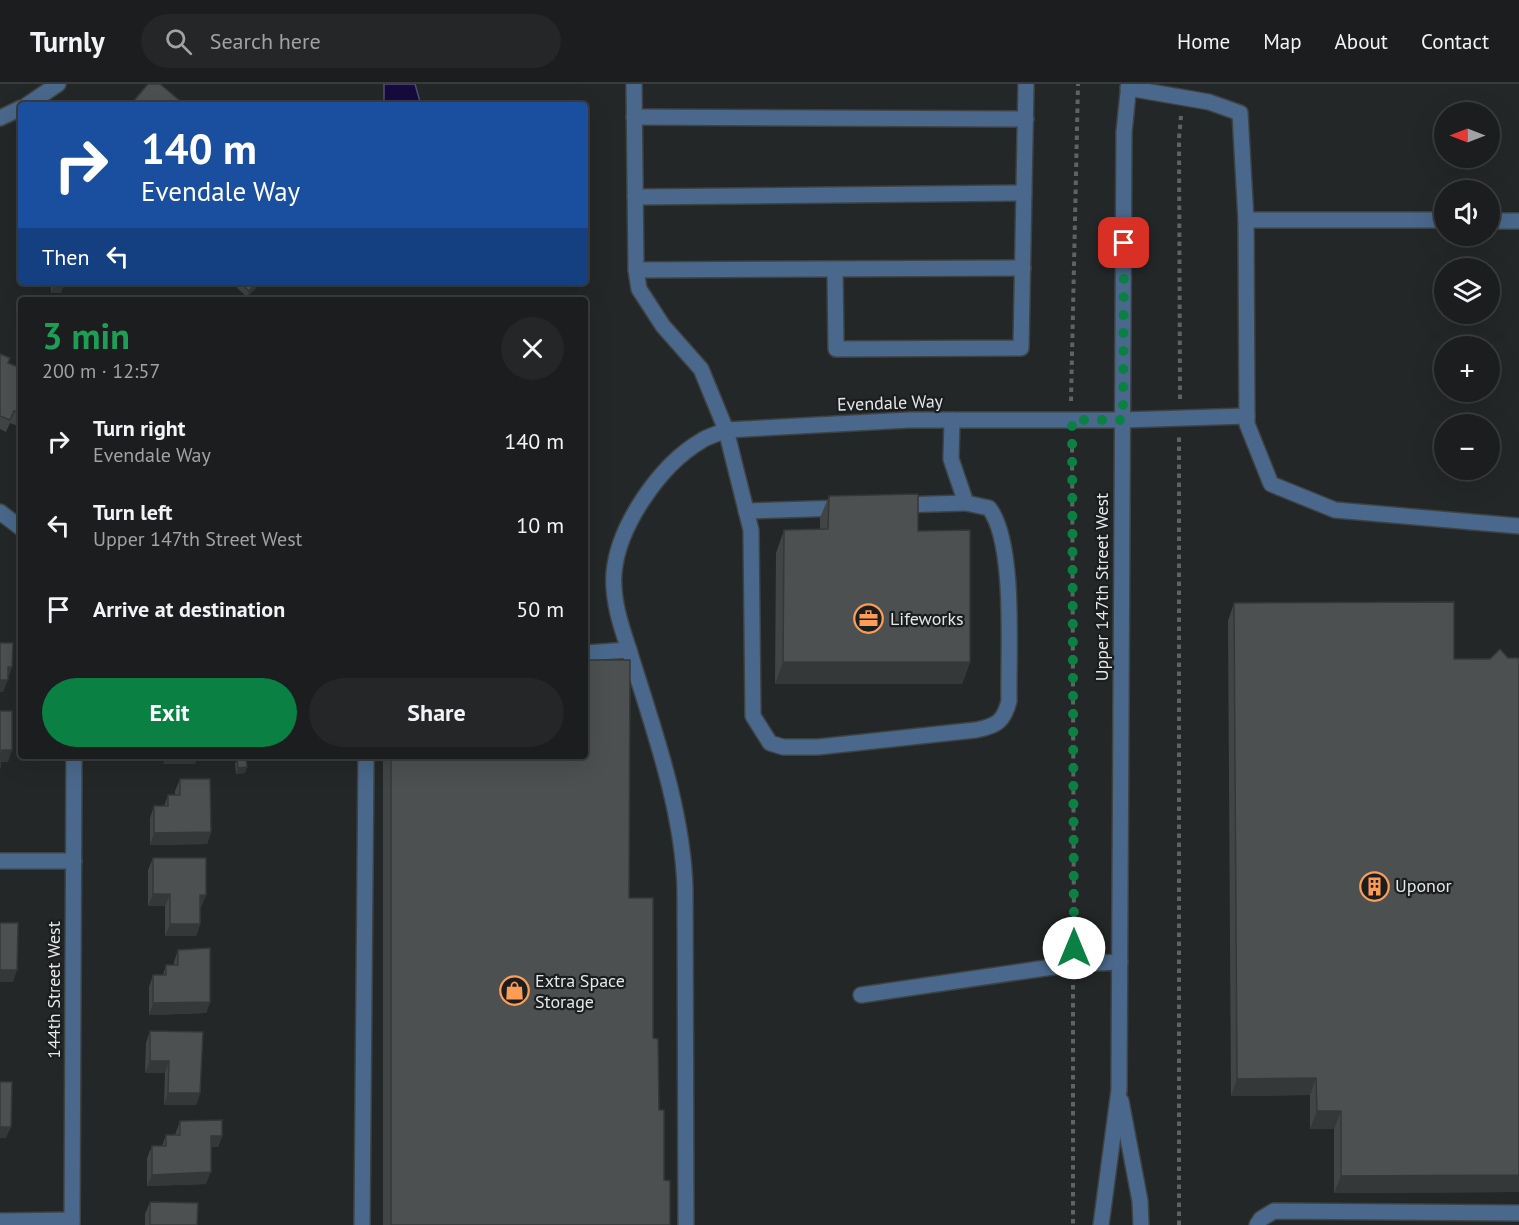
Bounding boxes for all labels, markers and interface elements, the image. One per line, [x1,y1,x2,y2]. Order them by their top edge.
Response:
search box [141,14,561,68]
text: Turnly [30,23,105,60]
icon: search [162,25,195,58]
text: Search here [210,27,321,55]
text: Home [1177,28,1230,55]
text: Map [1263,28,1302,55]
text: About [1335,28,1388,55]
text: Contact [1421,28,1489,55]
north arrow [1434,102,1500,168]
map controls [1434,102,1500,480]
text: 140 m [141,121,257,176]
icon: right [42,126,120,204]
text: Evendale Way [141,174,300,208]
button: sound [1434,180,1500,246]
pin [1098,217,1149,268]
icon: arrive [1107,226,1140,259]
icon: left [101,240,134,273]
text: Then [42,243,89,271]
button: layers [1434,258,1500,324]
text: 3 min [42,312,130,359]
button: close [501,317,564,380]
button: + [1434,336,1500,402]
text: 200 m · 12:57 [42,358,160,384]
street label: Evendale Way [837,389,944,416]
text: Turn right [93,414,185,442]
button: − [1434,414,1500,480]
icon: right [42,425,75,458]
text: 140 m [504,427,564,455]
text: Evendale Way [93,442,211,468]
street label: Upper 147th Street West [1090,493,1113,681]
text: Turn left [93,498,173,526]
icon: left [42,509,75,542]
text: 10 m [516,511,564,539]
text: Upper 147th Street West [93,526,302,552]
icon: arrive [42,593,75,626]
text: Arrive at destination [93,595,285,623]
text: 50 m [516,595,564,623]
office icon: Lifeworks [853,603,885,635]
place label: Lifeworks [890,607,964,630]
button: Exit [42,678,297,747]
button: Share [309,678,564,747]
building icon: Uponor [1358,870,1390,902]
place label: Uponor [1395,874,1452,897]
position arrow [1042,916,1106,980]
street label: 144th Street West [42,921,65,1059]
place label: Extra Space Storage [535,969,625,1013]
shop icon: Extra Space Storage [498,975,530,1007]

